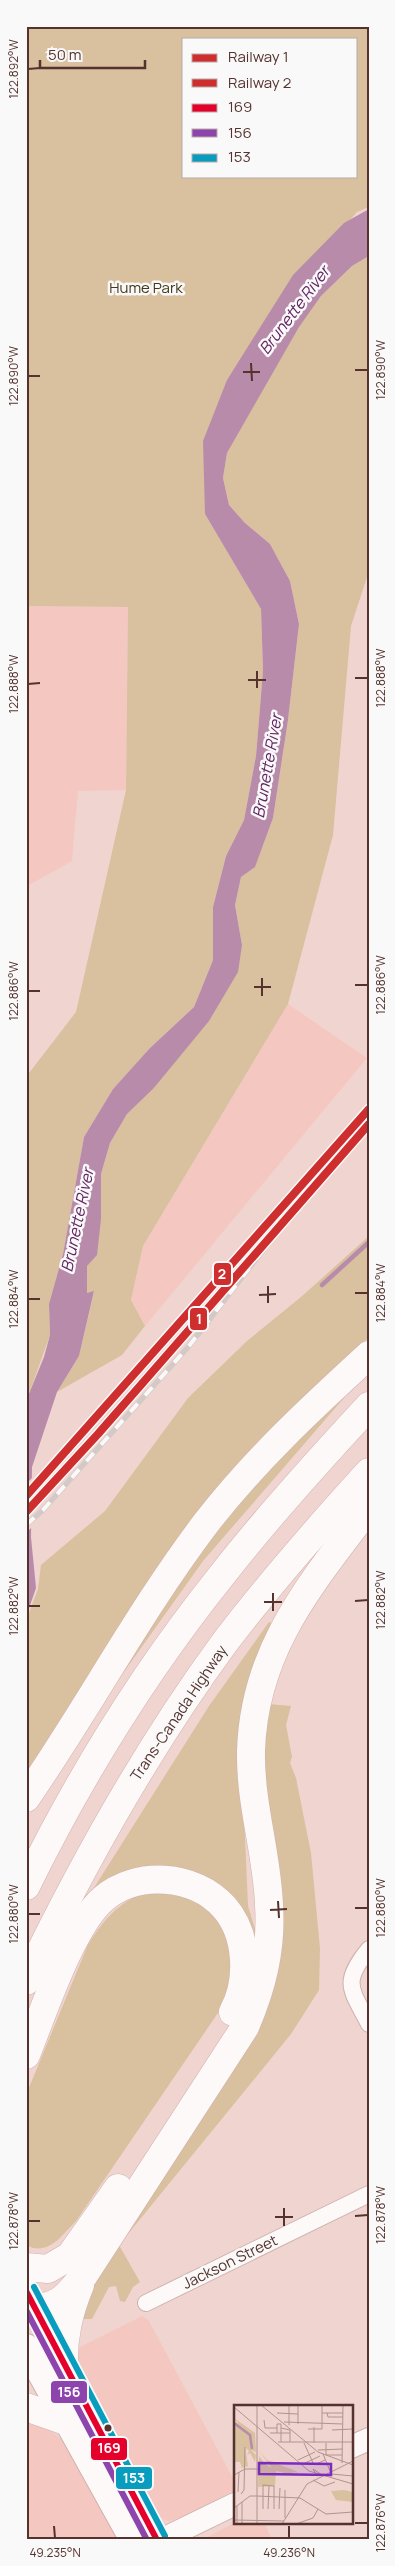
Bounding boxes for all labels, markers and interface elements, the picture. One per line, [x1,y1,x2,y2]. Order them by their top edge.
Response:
scale bar [40,38,145,70]
legend [182,38,358,178]
text: 122.892°W [5,39,22,99]
text: 50 m [48,44,82,65]
text: Railway 1 [228,46,289,67]
text: Railway 2 [228,72,291,93]
text: 169 [228,96,252,117]
text: 156 [228,122,252,143]
text: 153 [228,146,251,167]
water label: Brunette River [254,260,336,359]
park label: Hume Park [109,277,183,298]
text: 122.890°W [372,339,389,400]
text: 122.890°W [5,345,22,406]
text: 122.888°W [372,648,389,707]
text: 122.888°W [5,654,22,713]
water label: Brunette River [247,710,287,820]
text: 122.886°W [372,955,389,1015]
text: 122.886°W [5,961,22,1021]
water label: Brunette River [55,1164,99,1274]
line badge: 2 [213,1262,232,1286]
text: 122.884°W [372,1263,389,1323]
text: 2 [218,1264,226,1283]
text: 122.884°W [5,1269,22,1329]
line badge: 1 [189,1307,208,1331]
text: 1 [196,1309,202,1328]
text: 122.882°W [372,1570,389,1629]
text: 122.882°W [5,1576,22,1635]
street label: Trans-Canada Highway [125,1641,232,1785]
text: 122.880°W [372,1878,389,1938]
text: 122.880°W [5,1884,22,1944]
text: 122.878°W [372,2185,389,2244]
text: 122.878°W [5,2191,22,2250]
street label: Jackson Street [179,2229,281,2294]
line badge: 156 [50,2380,88,2404]
text: 156 [57,2382,81,2401]
inset map [234,2405,352,2524]
unlabelled marker [103,2423,113,2433]
line badge: 169 [90,2437,128,2461]
text: 169 [97,2438,121,2457]
line badge: 153 [115,2466,153,2490]
text: 153 [123,2468,145,2487]
text: 122.876°W [372,2493,389,2552]
text: 49.235°N [29,2544,81,2561]
text: 49.236°N [263,2544,315,2561]

